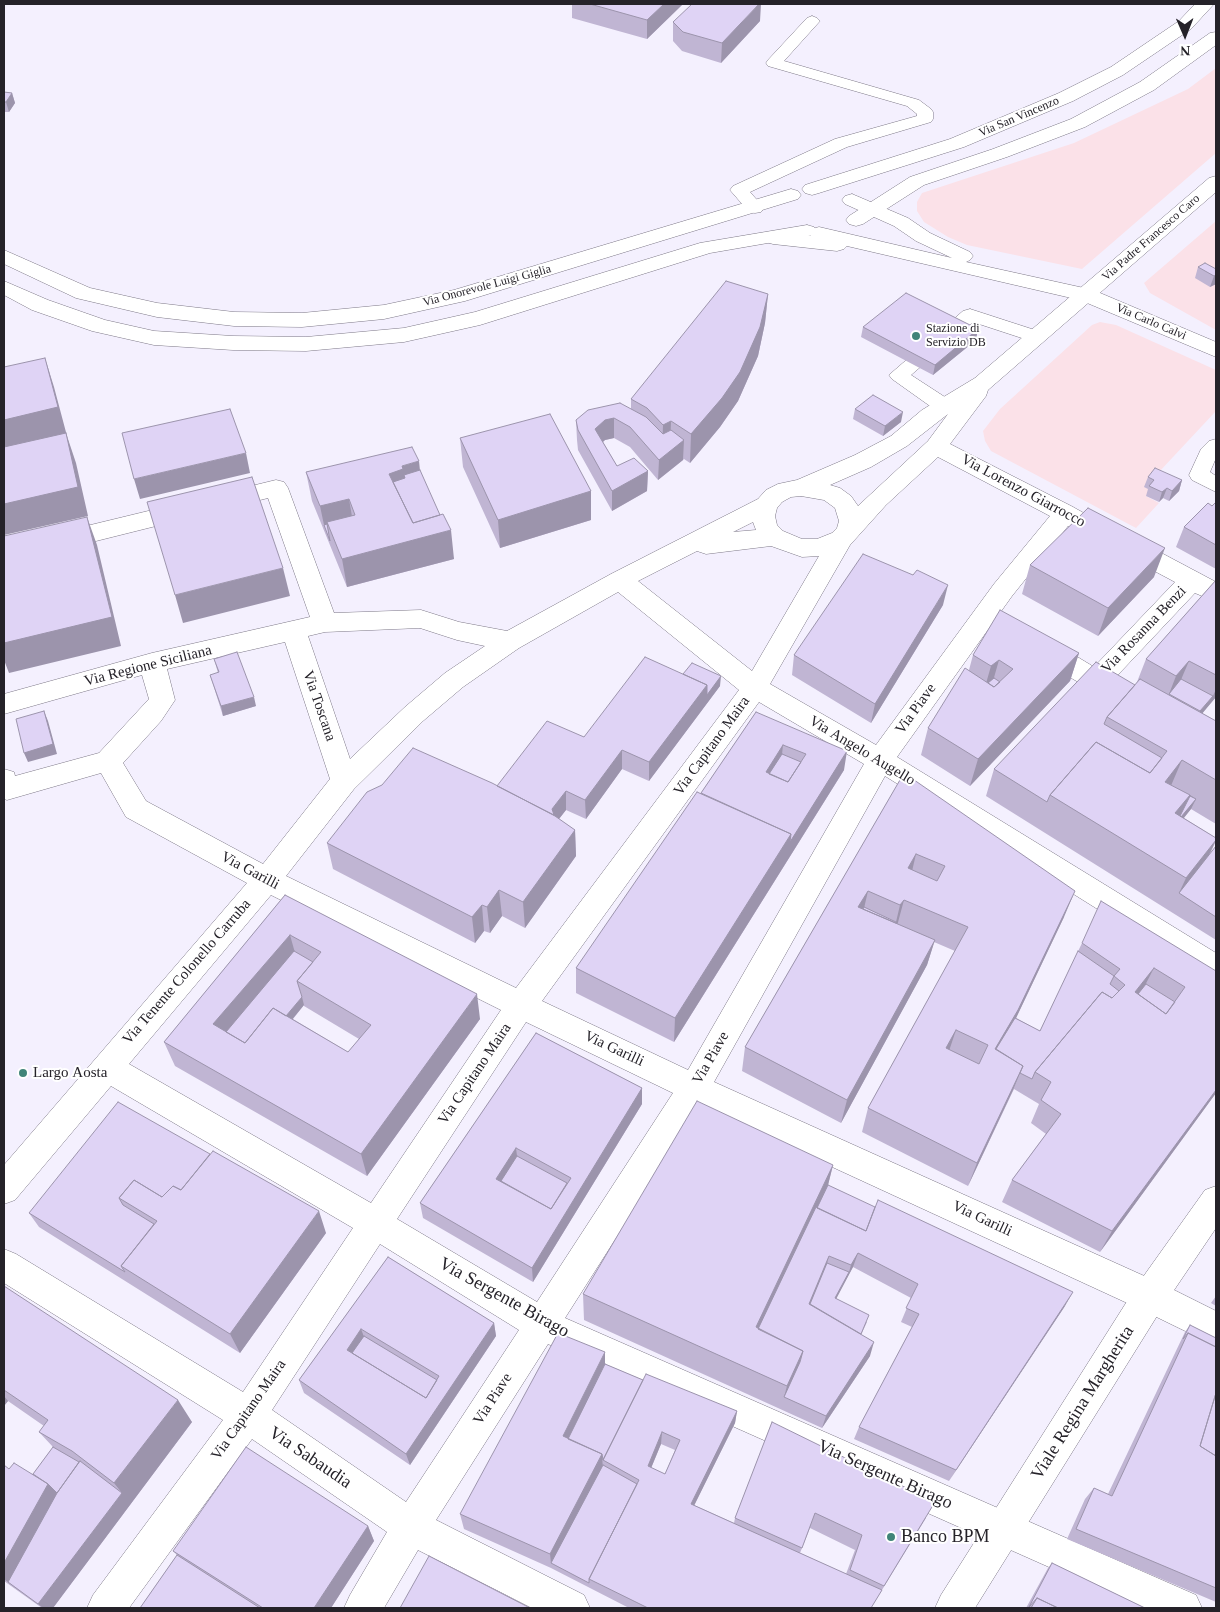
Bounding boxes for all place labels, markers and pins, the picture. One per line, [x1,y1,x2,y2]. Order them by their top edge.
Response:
place label: Stazione di Servizio DB [926,322,986,350]
marker: Stazione di Servizio DB [910,330,922,342]
place label: Largo Aosta [33,1064,107,1082]
marker: Largo Aosta [17,1067,29,1079]
place label: Banco BPM [901,1526,990,1548]
marker: Banco BPM [885,1531,897,1543]

